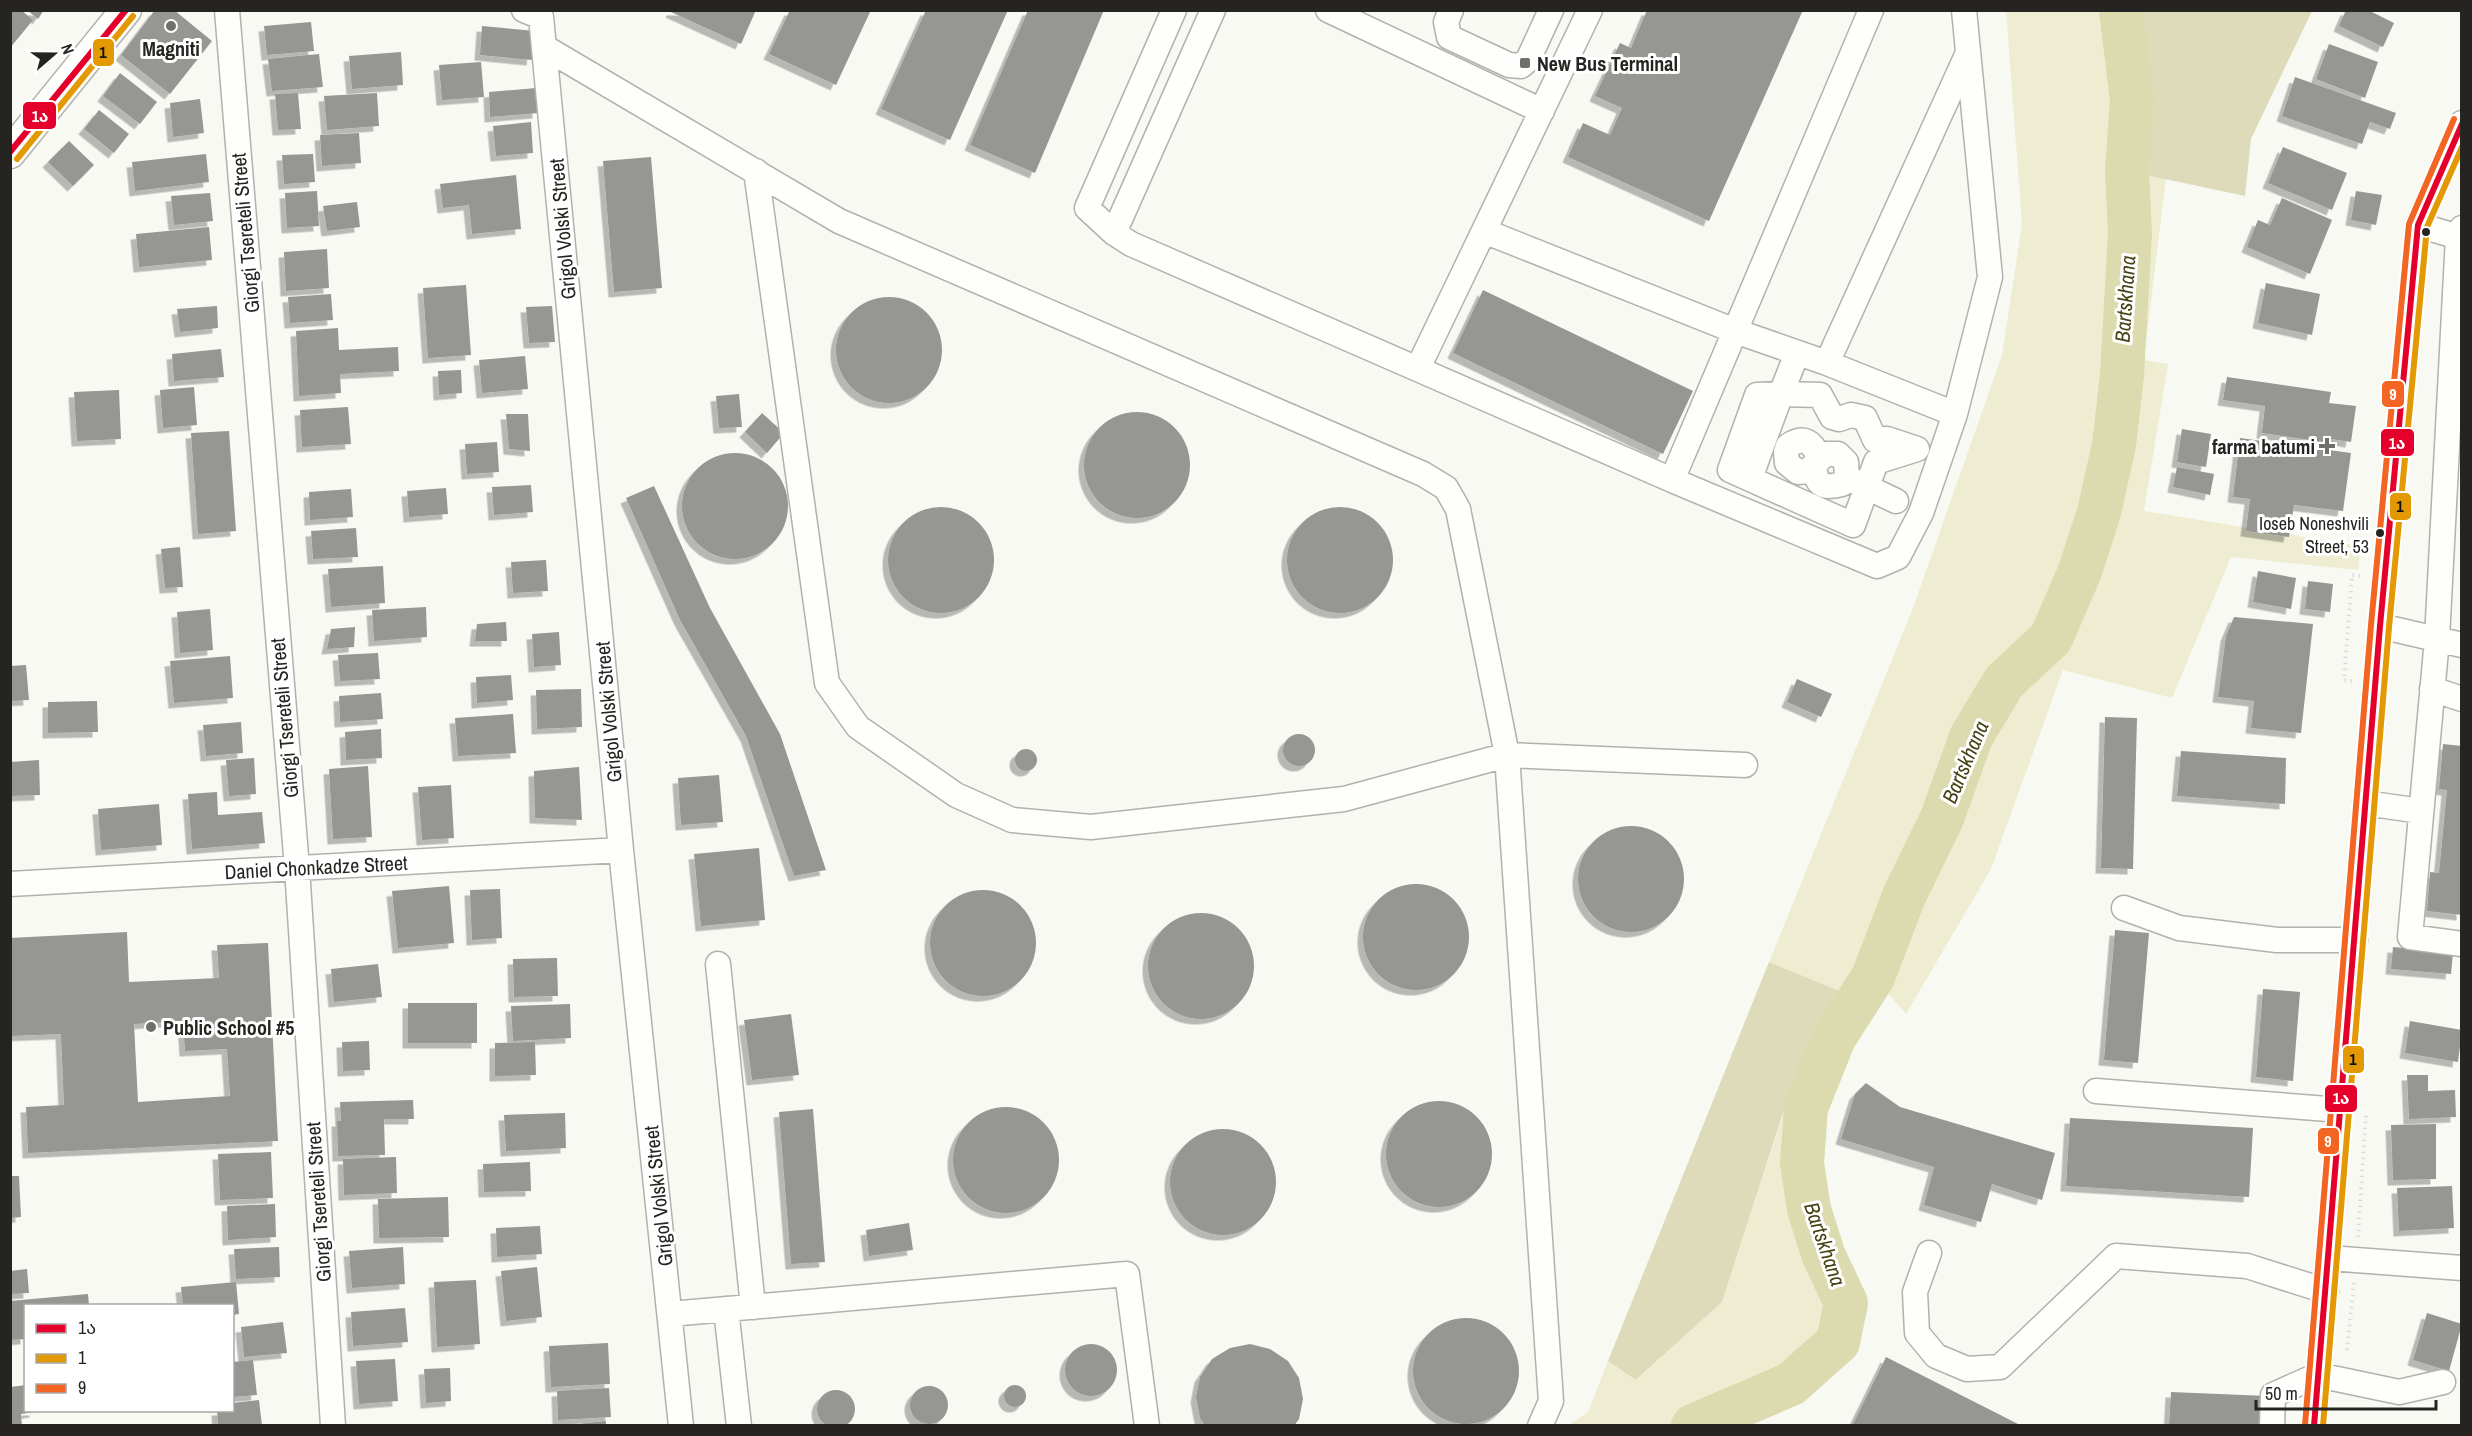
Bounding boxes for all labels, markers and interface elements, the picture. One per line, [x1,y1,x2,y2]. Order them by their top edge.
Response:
marker: Magniti [164,19,178,33]
north arrow [24,24,84,84]
place label: Magniti [142,35,200,62]
line badge: 1 [92,38,115,67]
text: N [56,41,80,57]
text: 1 [99,41,107,63]
place label: New Bus Terminal [1537,50,1678,77]
marker: New Bus Terminal [1518,56,1532,70]
line badge: 1ა [22,101,57,130]
text: 1ა [32,105,48,127]
street label: Giorgi Tsereteli Street [225,151,265,314]
street label: Grigol Volski Street [542,157,582,301]
unlabelled marker [2420,226,2432,238]
water label: Bartskhana [2107,255,2143,343]
line badge: 9 [2381,380,2405,408]
text: 9 [2389,383,2397,405]
line badge: 1ა [2380,428,2415,457]
text: 1ა [2389,432,2405,454]
place label: farma batumi [2212,433,2315,460]
marker: farma batumi [2320,439,2334,453]
line badge: 1 [2389,492,2412,521]
text: 1 [2396,495,2404,517]
place label: Ioseb Noneshvili Street, 53 [2259,511,2369,559]
marker: Ioseb Noneshvili Street, 53 [2374,527,2386,539]
street label: Giorgi Tsereteli Street [264,636,304,799]
street label: Grigol Volski Street [588,640,628,784]
water label: Bartskhana [1935,716,1995,808]
street label: Daniel Chonkadze Street [224,849,409,885]
place label: Public School #5 [163,1014,294,1041]
marker: Public School #5 [144,1020,158,1034]
line badge: 1 [2342,1045,2365,1074]
text: 1 [2349,1048,2357,1070]
line badge: 1ა [2324,1084,2358,1113]
text: 1ა [2333,1087,2349,1109]
street label: Giorgi Tsereteli Street [299,1121,337,1283]
street label: Grigol Volski Street [637,1124,679,1268]
line badge: 9 [2317,1127,2340,1155]
text: 9 [2324,1130,2332,1152]
water label: Bartskhana [1797,1198,1853,1290]
legend [24,1304,234,1412]
text: 1ა [78,1315,96,1340]
text: 1 [78,1345,87,1370]
scale bar [2256,1373,2436,1411]
text: 9 [78,1375,86,1400]
text: 50 m [2265,1381,2298,1406]

